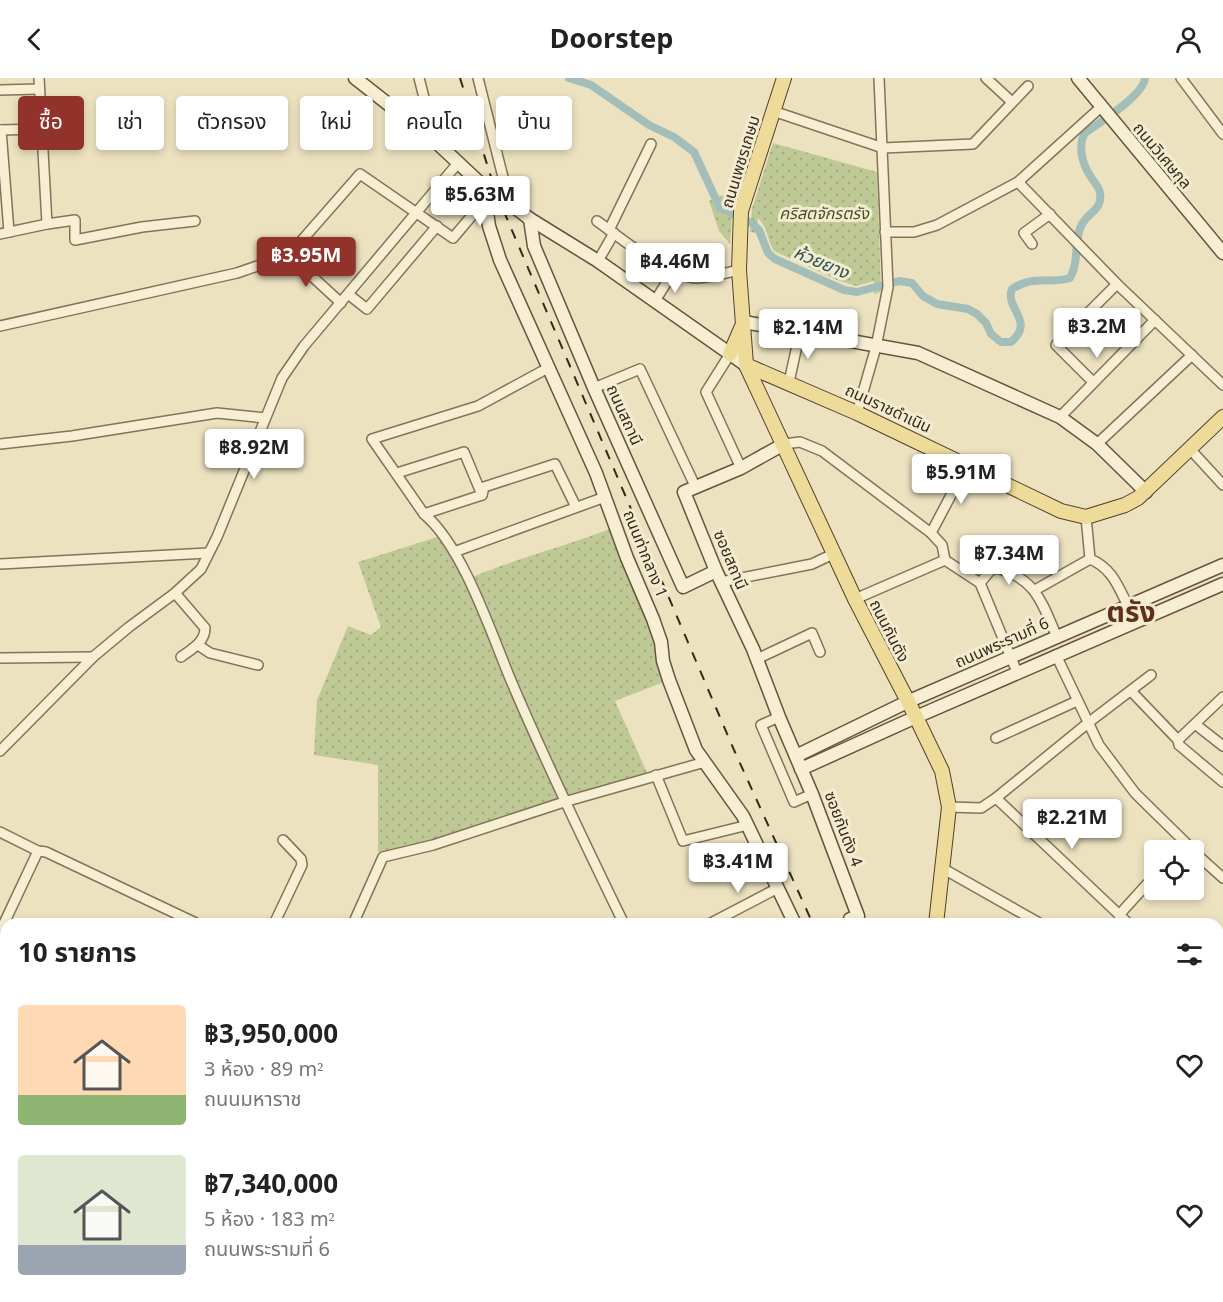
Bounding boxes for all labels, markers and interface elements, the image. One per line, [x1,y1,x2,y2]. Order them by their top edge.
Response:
text: Doorstep [550,19,673,60]
icon: back [18,23,51,56]
icon: person [1172,23,1205,56]
chip: ซื้อ [18,96,84,150]
chip: เช่า [96,96,164,150]
chip: ตัวกรอง [176,96,288,150]
chip: ใหม่ [300,96,373,150]
chip: คอนโด [385,96,484,150]
chip: บ้าน [496,96,572,150]
street label: ถนนเพชรเกษม [716,113,766,211]
street label: ถนนวิเศษกุล [1127,117,1197,195]
pin: ฿5.63M [431,176,529,227]
text: ฿5.63M [445,180,515,210]
park label: คริสตจักรตรัง [779,202,870,226]
pin: ฿3.95M [257,237,355,288]
water label: ห้วยยาง [789,239,854,287]
text: ฿3.95M [271,241,341,271]
pin: ฿4.46M [626,243,724,294]
text: ฿4.46M [640,247,710,277]
pin: ฿3.2M [1055,308,1139,359]
pin: ฿2.14M [759,309,857,360]
text: ฿3.2M [1067,312,1127,342]
text: ฿2.14M [773,313,843,343]
street label: ถนนราชดำเนิน [841,378,935,440]
street label: ถนนสถานี [600,381,648,449]
pin: ฿8.92M [205,429,303,480]
text: ฿8.92M [219,433,289,463]
pin: ฿5.91M [912,454,1010,505]
text: ฿5.91M [926,458,996,488]
street label: ถนนท่ากลาง 1 [617,507,673,601]
street label: ซอยสถานี [707,526,753,594]
pin: ฿7.34M [960,535,1058,586]
text: ฿7.34M [974,539,1044,569]
district label: ตรัง [1107,592,1155,635]
street label: ถนนกันตัง [863,596,915,666]
street label: ถนนพระรามที่ 6 [951,612,1053,674]
street label: ซอยกันตัง 4 [818,788,868,870]
pin: ฿2.21M [1023,799,1121,850]
text: ฿2.21M [1037,803,1107,833]
map controls [1144,840,1204,900]
button: locate [1144,840,1204,900]
pin: ฿3.41M [689,843,787,894]
text: ฿3.41M [703,847,773,877]
text: 10 รายการ [18,934,136,974]
icon: filters [1173,938,1206,971]
text: ฿3,950,000 [204,1015,338,1055]
icon: home [66,1029,138,1101]
icon: heart [1173,1049,1206,1082]
text: 3 ห้อง · 89 m² [204,1055,323,1085]
text: ถนนมหาราช [204,1085,302,1115]
text: ฿7,340,000 [204,1165,338,1205]
icon: home [66,1179,138,1251]
icon: heart [1173,1199,1206,1232]
text: 5 ห้อง · 183 m² [204,1205,335,1235]
text: ถนนพระรามที่ 6 [204,1235,330,1265]

